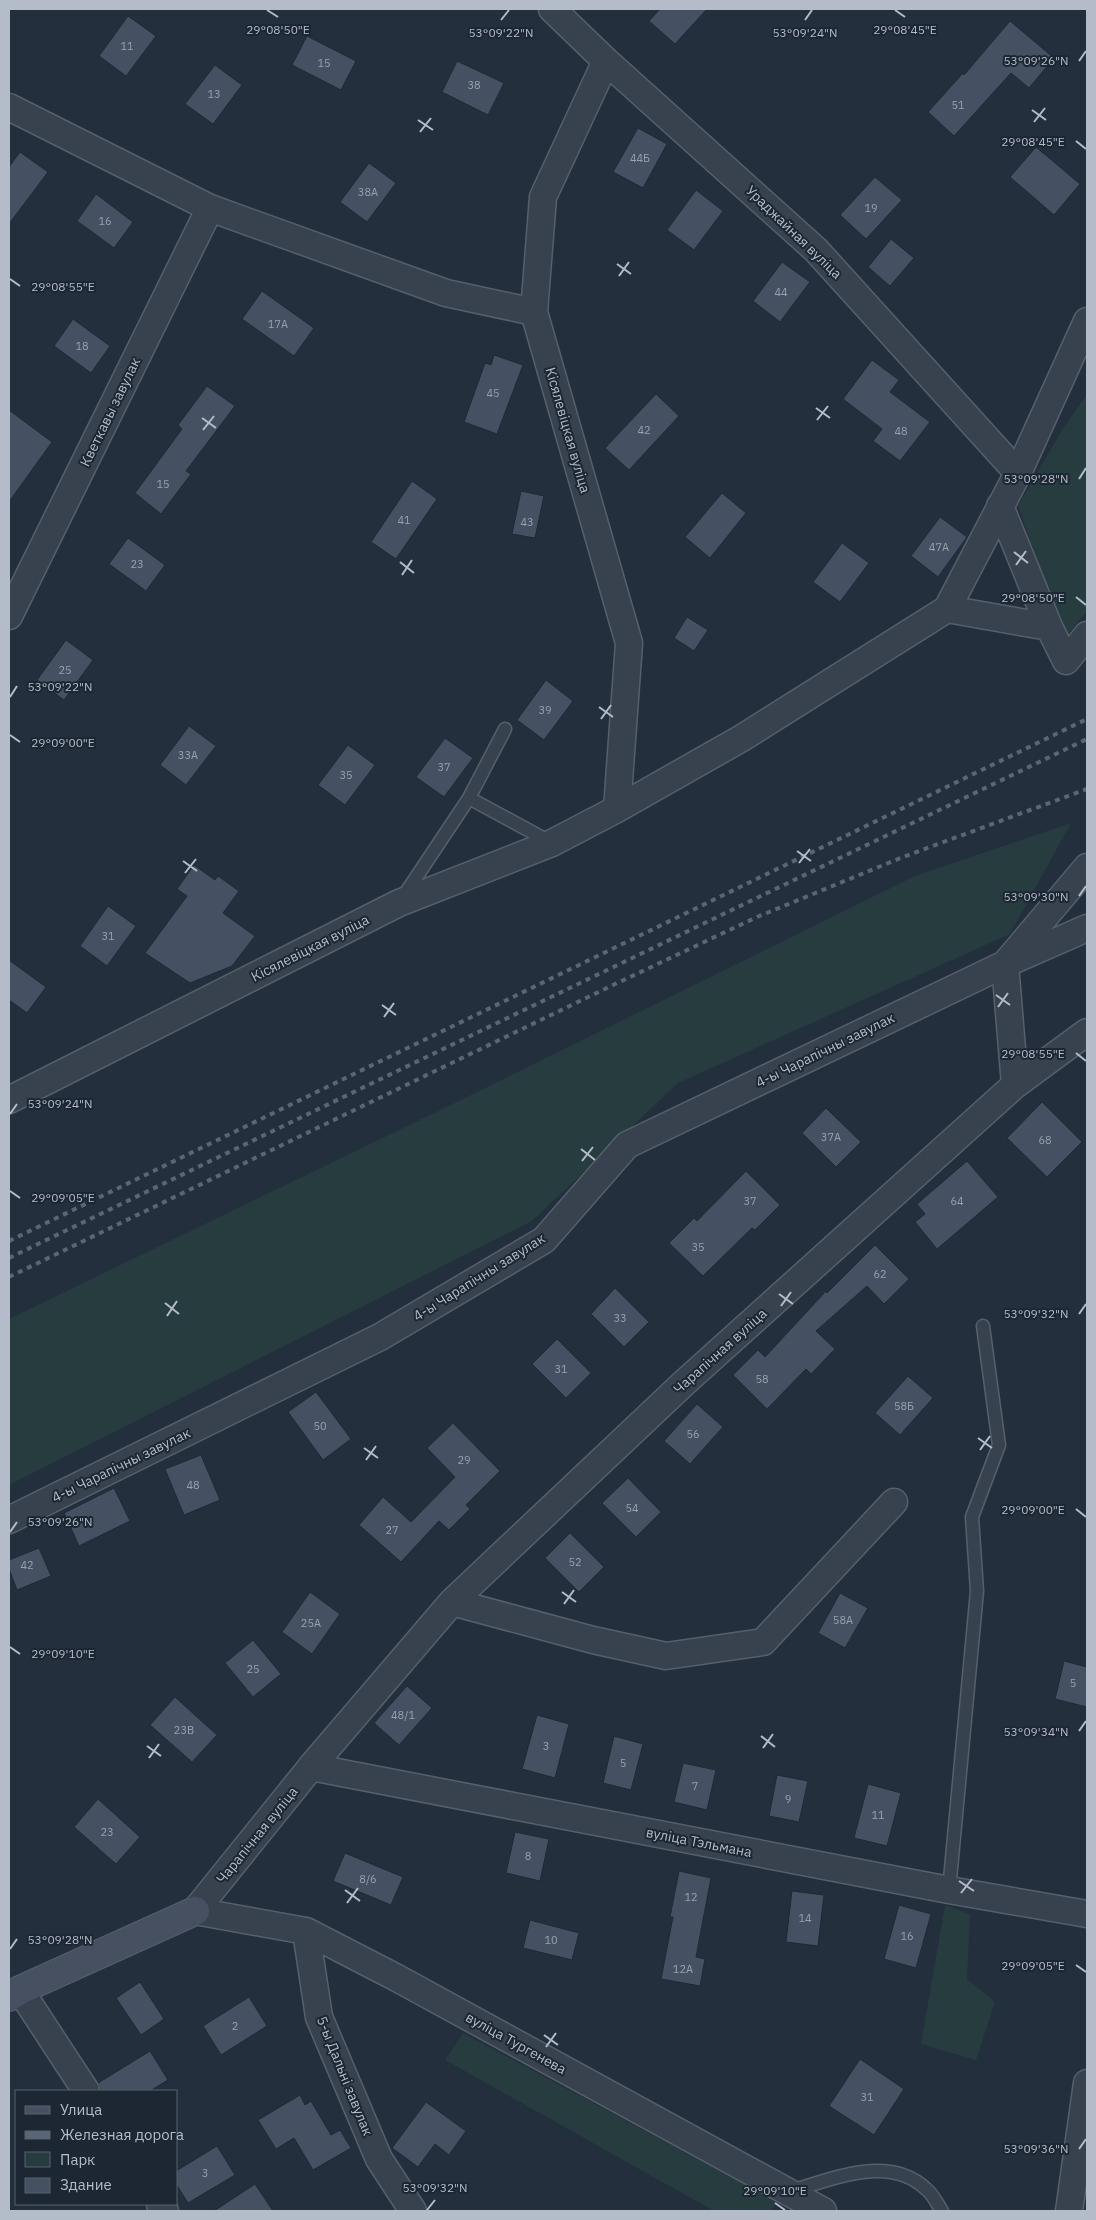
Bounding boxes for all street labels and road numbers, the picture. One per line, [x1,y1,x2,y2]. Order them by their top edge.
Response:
street label: Ураджайная вуліца [742,182,846,283]
street label: Кветкавы завулак [76,354,144,470]
street label: Кісялевіцкая вуліца [541,365,595,495]
street label: Кісялевіцкая вуліца [248,910,372,986]
street label: 4-ы Чарапічны завулак [753,1008,898,1091]
street label: 4-ы Чарапічны завулак [410,1229,549,1325]
street label: Чарапічная вуліца [670,1304,771,1398]
street label: 4-ы Чарапічны завулак [49,1423,194,1506]
street label: Чарапічная вуліца [212,1783,302,1887]
street label: вуліца Тэльмана [645,1823,754,1861]
street label: вуліца Тургенева [463,2008,570,2078]
street label: 5-ы Дальні завулак [313,2014,377,2139]

